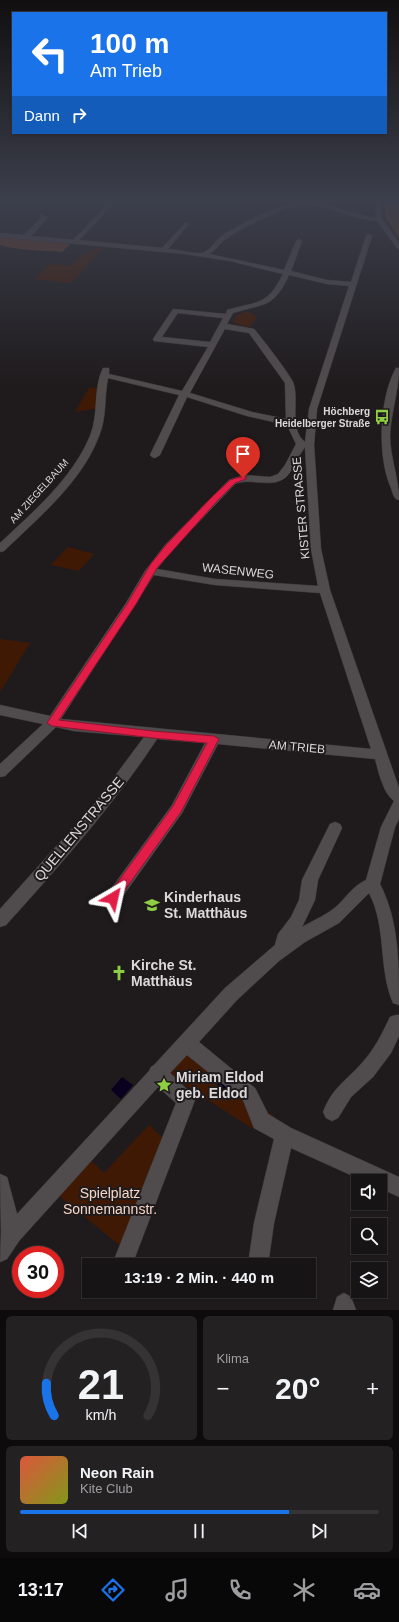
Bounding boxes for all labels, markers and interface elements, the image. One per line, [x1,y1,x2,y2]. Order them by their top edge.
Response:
icon: left [24,28,76,80]
text: 100 m [90,28,169,59]
text: Am Trieb [90,61,162,81]
icon: right [68,104,90,126]
text: Dann [24,107,60,124]
place label: Höchberg Heidelberger Straße [275,406,370,429]
bus stop icon: Höchberg Heidelberger Straße [373,408,391,426]
pin [226,437,260,478]
icon: arrive [232,443,254,465]
street label: KISTER STRASSE [290,456,312,560]
street label: AM ZIEGELBAUM [7,457,71,525]
street label: WASENWEG [201,560,275,582]
street label: AM TRIEB [268,738,326,756]
street label: QUELLENSTRASSE [31,774,127,884]
position arrow [92,877,134,919]
place label: Kinderhaus St. Matthäus [164,889,247,921]
school or university icon: Kinderhaus St. Matthäus [143,896,161,914]
place label: Kirche St. Matthäus [131,957,196,989]
church icon: Kirche St. Matthäus [110,964,128,982]
place label: Miriam Eldod geb. Eldod [176,1069,264,1101]
place icon: Miriam Eldod geb. Eldod [155,1076,173,1094]
map controls [351,1174,387,1298]
button: sound [351,1174,387,1210]
park label: Spielplatz Sonnemannstr. [63,1185,157,1217]
button: search [351,1218,387,1254]
speed limit sign: 30 [12,1246,64,1298]
button: layers [351,1262,387,1298]
text: 13:19 · 2 Min. · 440 m [124,1269,274,1286]
text: Klima [217,1351,249,1366]
text: 21 [78,1361,124,1408]
text: 20° [275,1372,320,1405]
text: − [217,1376,229,1401]
text: + [366,1376,379,1401]
text: km/h [86,1407,117,1423]
text: Neon Rain [80,1464,154,1481]
text: Kite Club [80,1481,133,1496]
icon: previous [69,1520,91,1542]
icon: pause [188,1520,210,1542]
icon: next [308,1520,330,1542]
icon: directions [99,1576,127,1604]
icon: music [163,1576,191,1604]
icon: phone [226,1576,254,1604]
icon: climate [290,1576,318,1604]
icon: car [353,1576,381,1604]
text: 13:17 [18,1580,64,1600]

